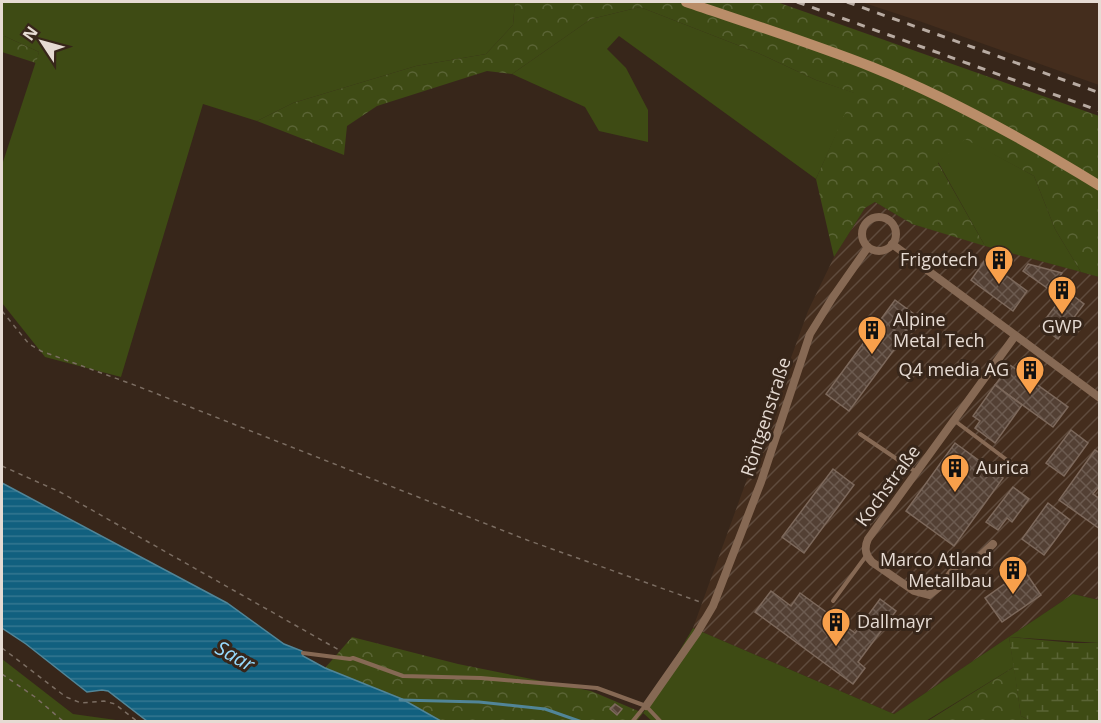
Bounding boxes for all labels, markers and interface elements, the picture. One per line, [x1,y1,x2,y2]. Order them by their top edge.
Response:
north arrow [12,12,72,72]
text: N [17,21,43,45]
building icon: Frigotech [983,244,1015,286]
place label: Frigotech [900,247,978,271]
building icon: GWP [1046,274,1078,316]
place label: Alpine Metal Tech [893,307,985,352]
building icon: Alpine Metal Tech [856,314,888,356]
place label: GWP [1042,314,1082,338]
street label: Röntgenstraße [734,354,796,479]
building icon: Q4 media AG [1014,354,1046,396]
place label: Q4 media AG [899,357,1009,381]
street label: Kochstraße [850,440,925,531]
building icon: Aurica [939,452,971,494]
place label: Aurica [976,455,1029,479]
place label: Marco Atland Metallbau [880,547,992,592]
building icon: Marco Atland Metallbau [997,554,1029,596]
building icon: Dallmayr [820,606,852,648]
place label: Dallmayr [857,609,933,633]
water label: Saar [211,634,260,678]

